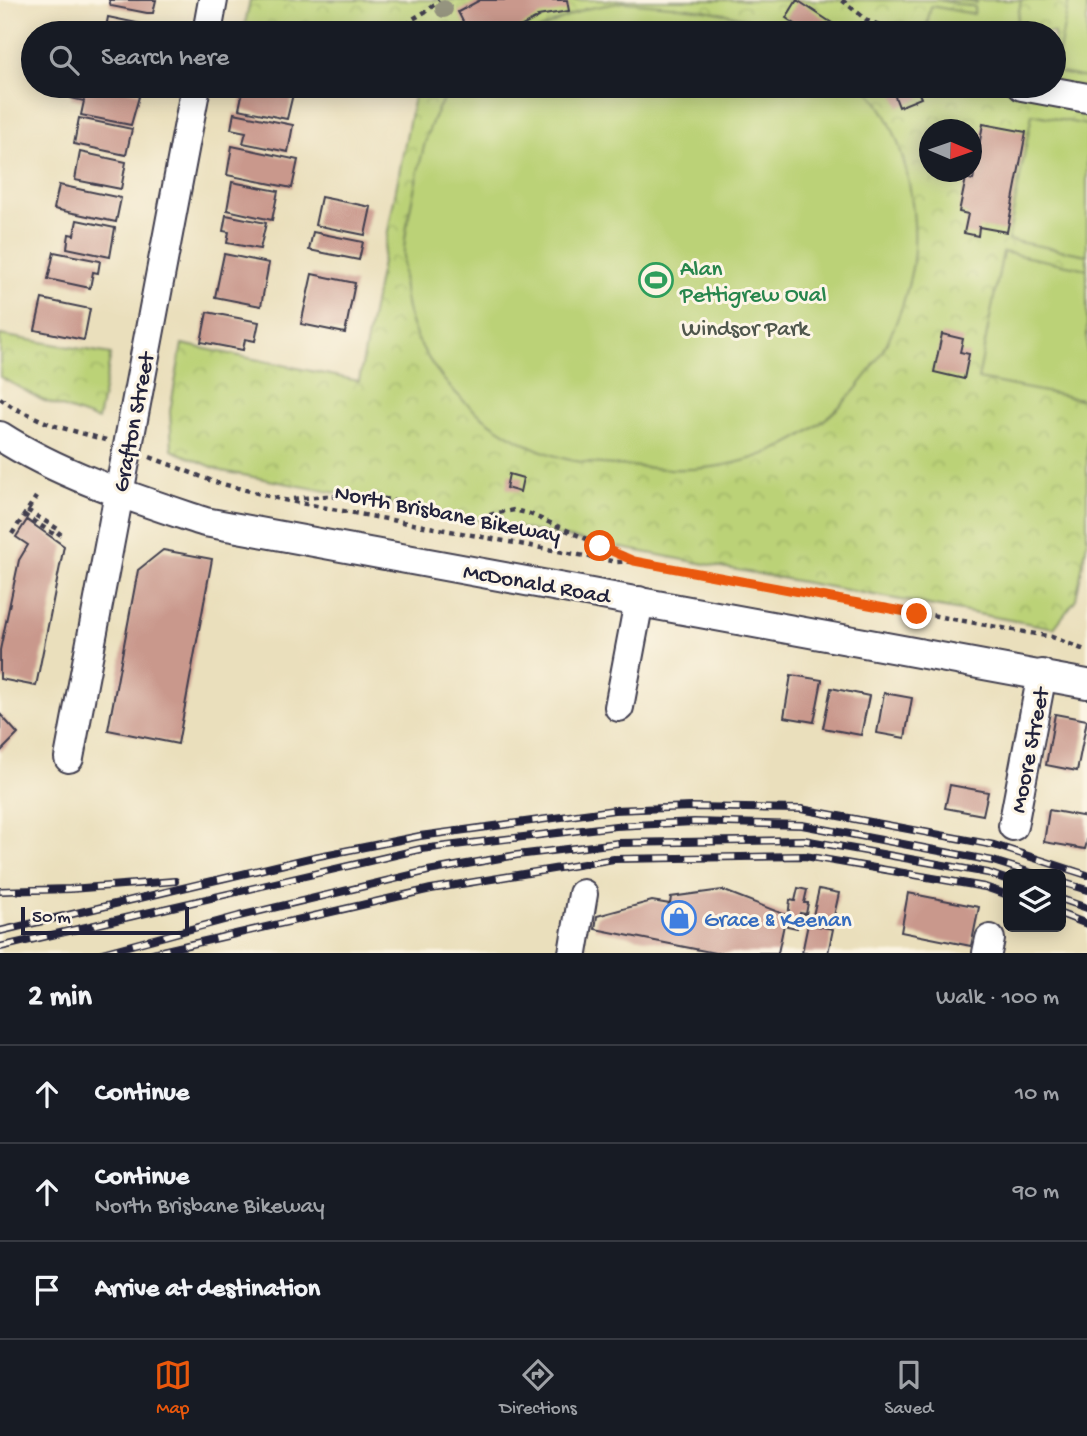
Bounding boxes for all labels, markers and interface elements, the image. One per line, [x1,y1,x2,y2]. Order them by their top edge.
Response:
search box [21,21,1066,98]
icon: search [45,41,83,79]
text: Search here [101,44,229,75]
north arrow [919,119,982,182]
place label: Alan Pettigrew Oval [679,257,827,310]
sports icon: Alan Pettigrew Oval [637,261,675,299]
park label: Windsor Park [682,317,811,344]
street label: Grafton Street [109,349,162,495]
street label: North Brisbane Bikeway [332,480,563,551]
route start [584,530,615,561]
street label: McDonald Road [461,559,613,612]
route end [901,598,932,629]
street label: Moore Street [1006,684,1057,815]
map controls [1003,869,1066,932]
button: layers [1003,869,1066,932]
shop icon: Grace & Keenan [660,899,698,937]
scale bar [21,904,189,936]
text: 50 m [32,907,71,930]
place label: Grace & Keenan [704,908,852,935]
text: 2 min [28,981,92,1016]
text: Walk · 100 m [936,985,1059,1012]
icon: ahead [28,1075,66,1113]
text: Continue [95,1079,189,1110]
text: 10 m [1015,1081,1059,1108]
text: Continue [95,1163,189,1194]
icon: ahead [28,1173,66,1211]
text: 90 m [1013,1179,1059,1206]
text: North Brisbane Bikeway [95,1194,325,1221]
icon: arrive [28,1271,66,1309]
text: Arrive at destination [95,1275,320,1306]
tab: Map [154,1356,192,1421]
tab: Directions [500,1356,577,1421]
tab: Saved [884,1356,933,1421]

